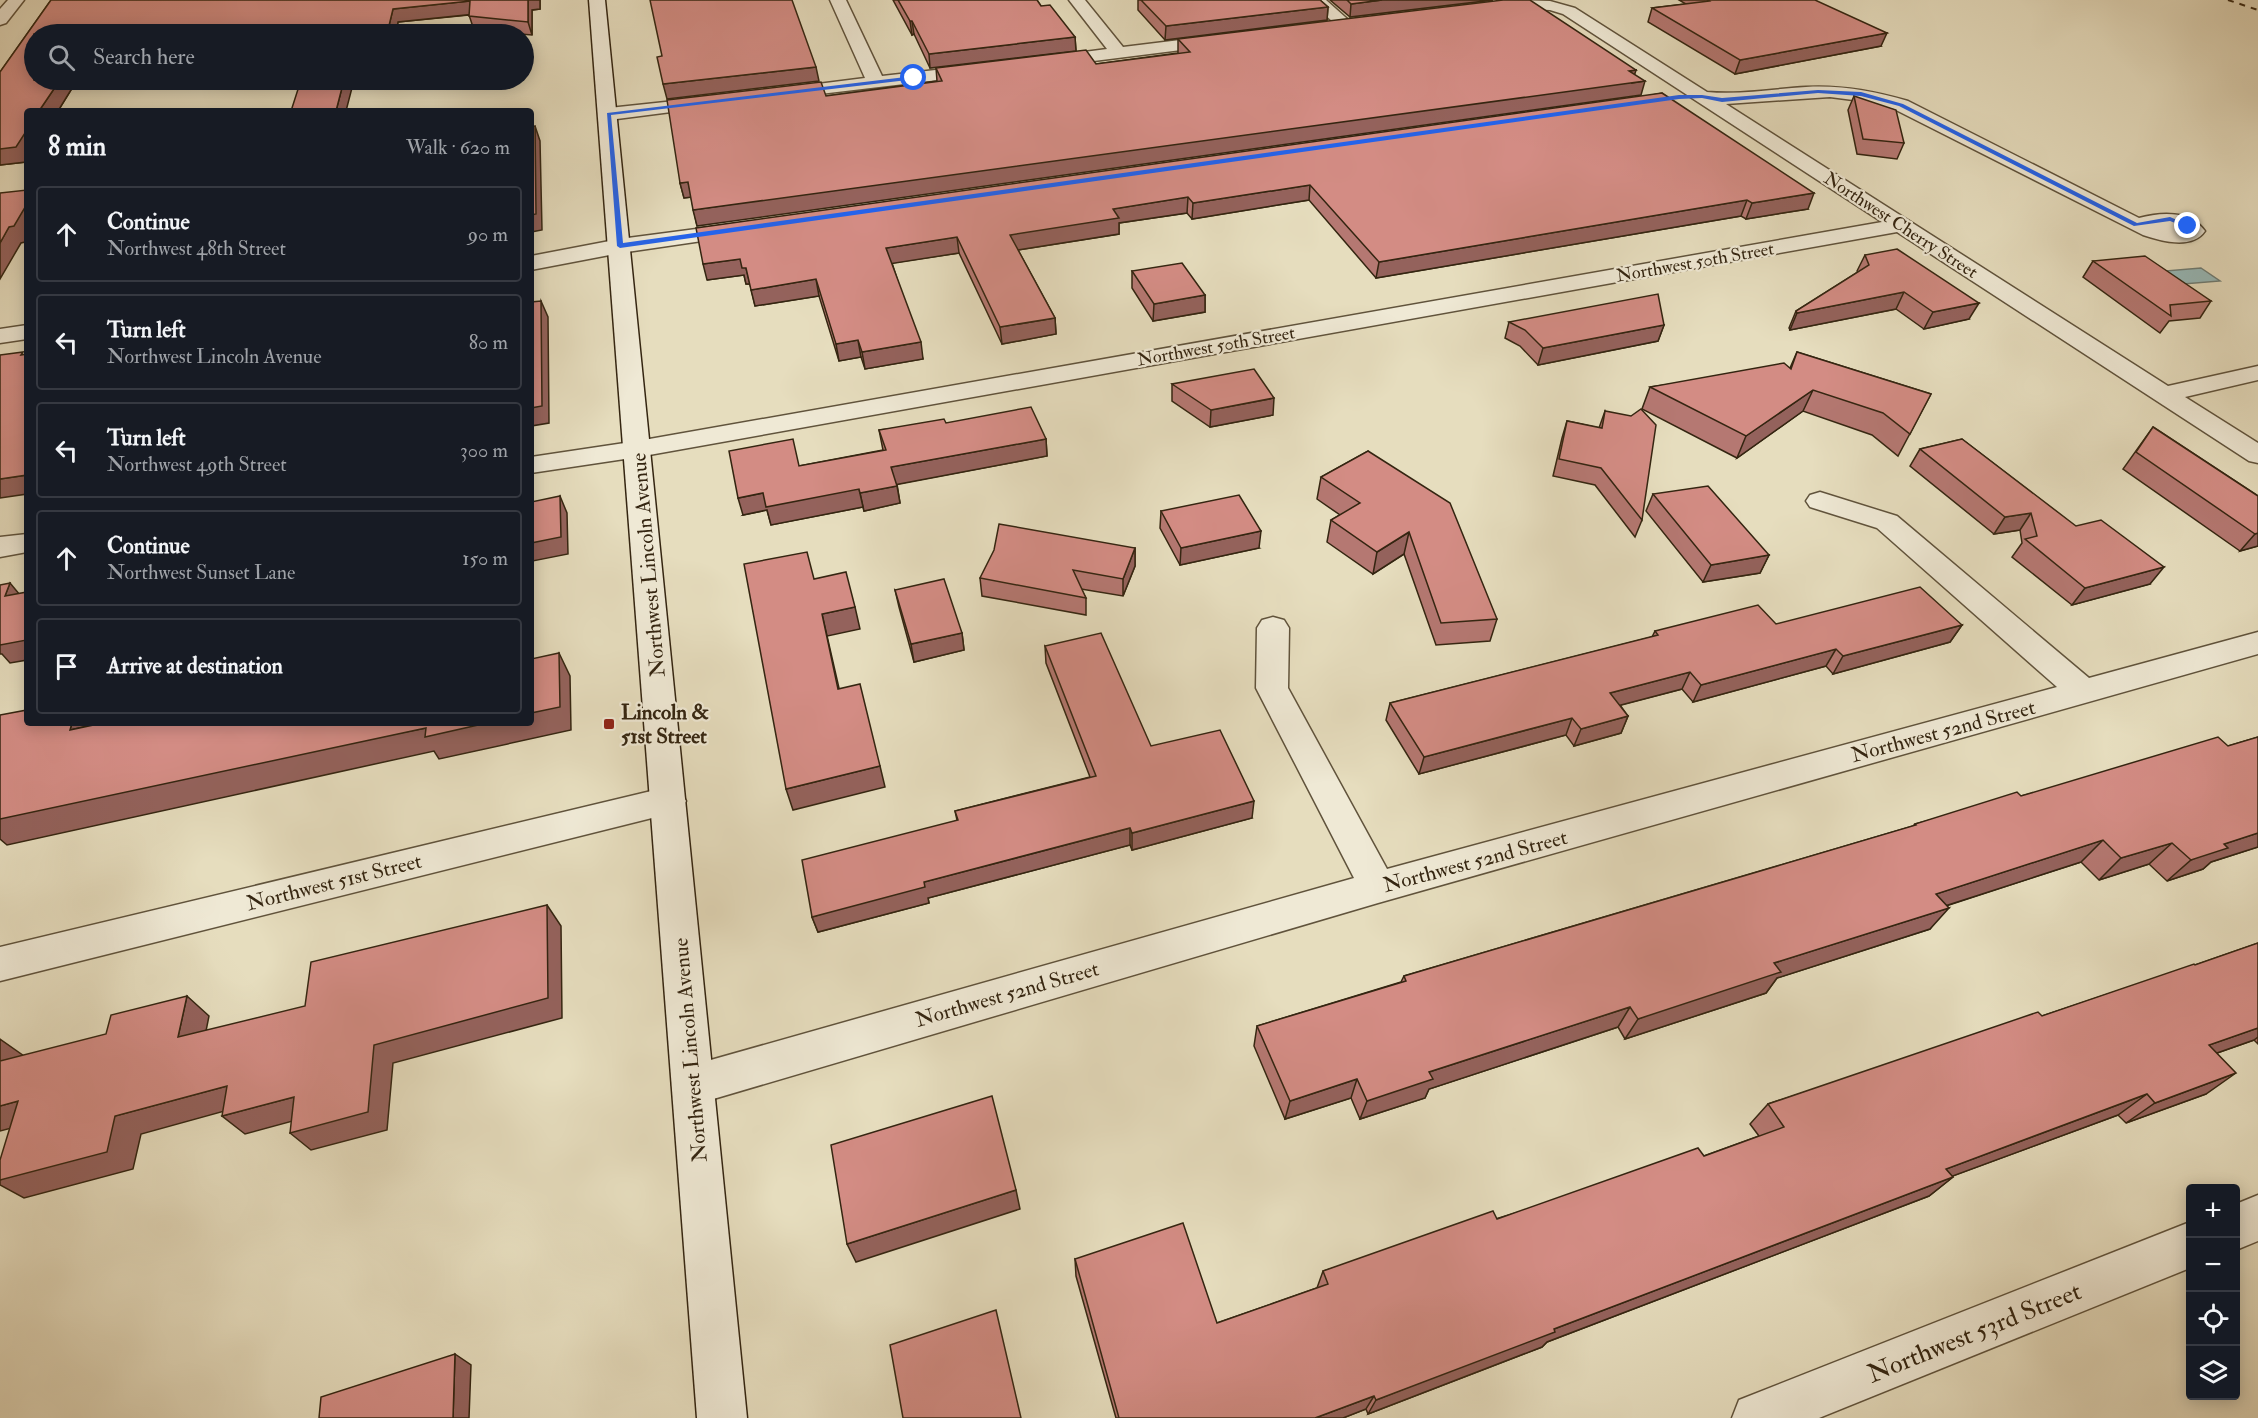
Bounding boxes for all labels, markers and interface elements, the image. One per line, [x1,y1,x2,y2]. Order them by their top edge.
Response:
search box [24,24,534,90]
icon: search [45,41,78,74]
text: Search here [93,43,195,71]
route start [900,64,926,90]
text: 8 min [48,131,106,163]
text: Walk · 620 m [406,135,510,160]
street label: Northwest Cherry Street [1819,167,1982,284]
text: Continue [107,208,190,236]
route end [2174,212,2200,238]
icon: ahead [50,218,83,251]
text: 90 m [468,222,508,247]
text: Northwest 48th Street [107,236,286,261]
street label: Northwest 50th Street [1614,237,1776,288]
text: Turn left [107,316,186,344]
street label: Northwest 50th Street [1135,321,1297,372]
icon: left [50,326,83,359]
text: 80 m [469,330,508,355]
text: Northwest Lincoln Avenue [107,344,322,369]
text: Turn left [107,424,186,452]
icon: left [50,434,83,467]
text: 300 m [460,438,508,463]
street label: Northwest Lincoln Avenue [625,451,672,678]
text: Northwest 49th Street [107,452,287,477]
text: Continue [107,532,190,560]
icon: ahead [50,542,83,575]
text: 150 m [462,546,508,571]
text: Northwest Sunset Lane [107,560,295,585]
icon: arrive [50,650,83,683]
text: Arrive at destination [107,652,283,680]
street label: Northwest 52nd Street [1848,694,2038,769]
place label: Lincoln & 51st Street [621,699,710,750]
marker: Lincoln & 51st Street [602,717,616,731]
street label: Northwest 52nd Street [1380,824,1570,899]
street label: Northwest 51st Street [244,848,425,917]
street label: Northwest Lincoln Avenue [667,936,714,1163]
street label: Northwest 52nd Street [912,955,1102,1034]
map controls [2186,1184,2240,1400]
button: + [2186,1184,2240,1238]
button: − [2186,1238,2240,1292]
street label: Northwest 53rd Street [1863,1275,2086,1390]
button: locate [2186,1292,2240,1346]
button: layers [2186,1346,2240,1400]

